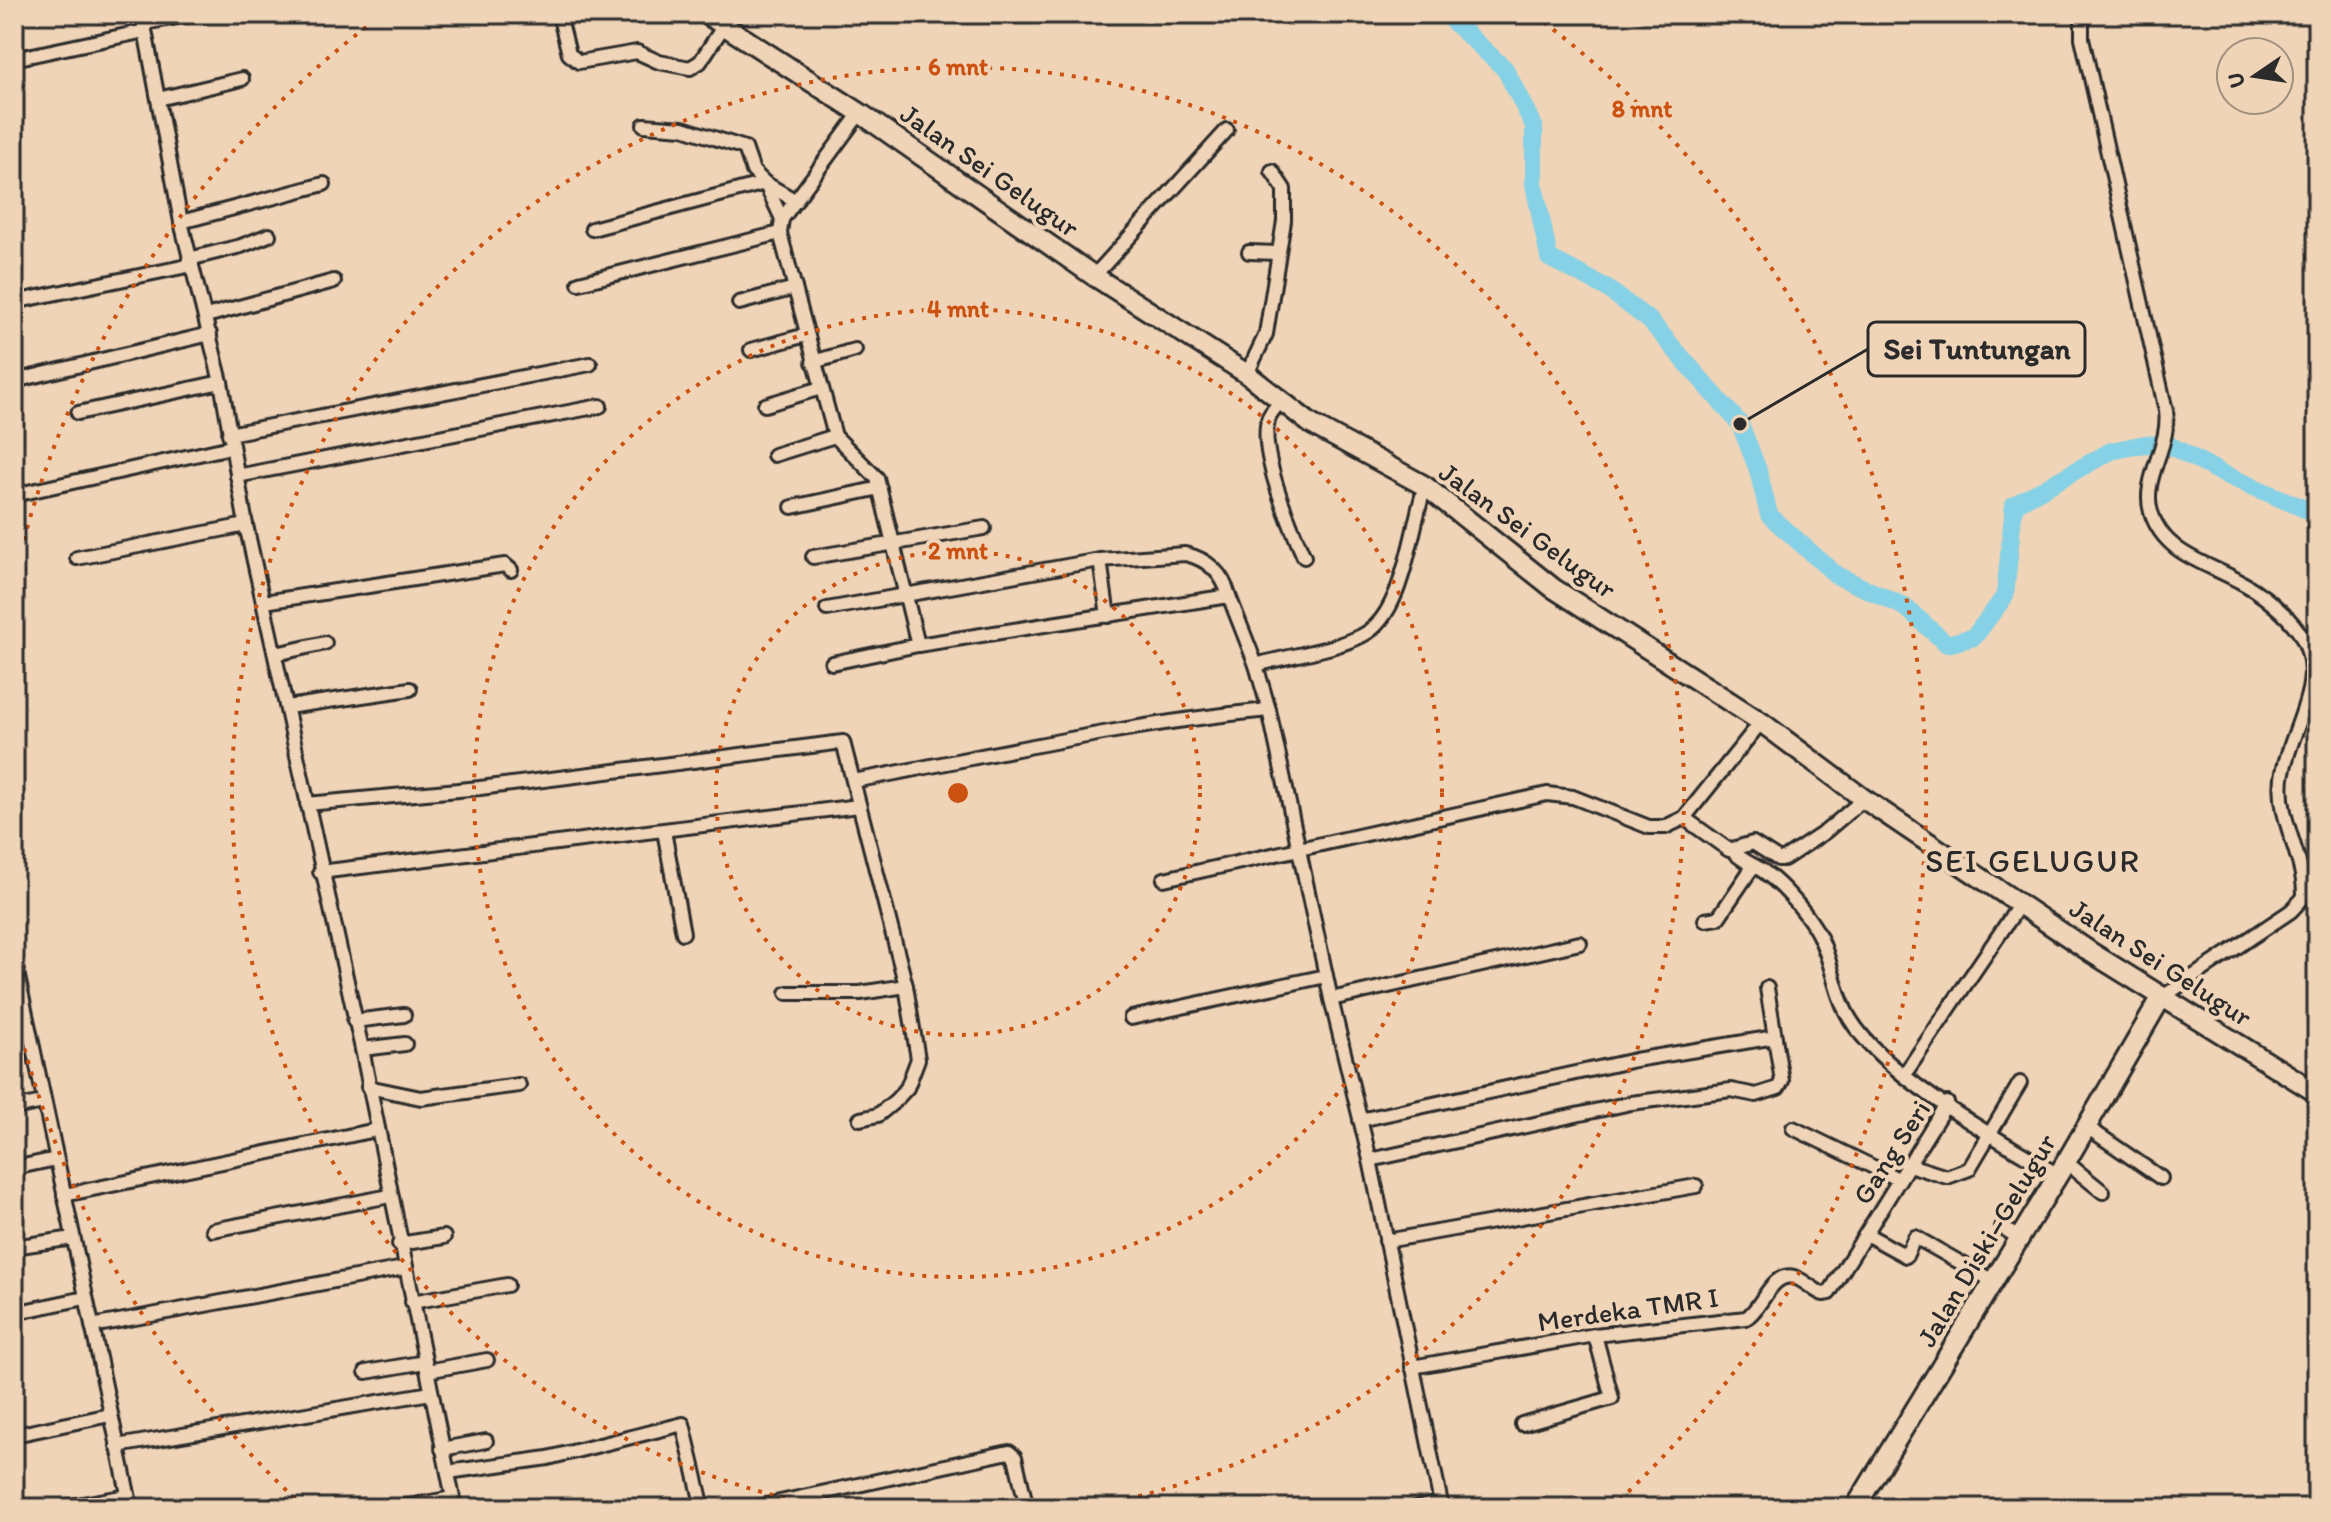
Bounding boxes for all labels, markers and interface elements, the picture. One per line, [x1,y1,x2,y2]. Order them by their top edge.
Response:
north arrow [2215,36,2295,116]
text: 6 mnt [928,52,988,81]
text: U [2221,70,2251,91]
text: 8 mnt [1612,94,1672,123]
street label: Jalan Sei Gelugur [894,96,1086,244]
text: 4 mnt [927,294,989,323]
callout: Sei Tuntungan [1868,322,2085,376]
text: Sei Tuntungan [1883,330,2072,367]
street label: Jalan Sei Gelugur [1433,454,1623,606]
text: 2 mnt [928,536,988,565]
centre of rings [944,779,972,807]
district label: SEI GELUGUR [1925,842,2141,880]
street label: Jalan Sei Gelugur [2064,890,2258,1034]
street label: Gang Seri [1845,1093,1937,1211]
street label: Jalan Diski–Gelugur [1909,1127,2063,1353]
street label: Merdeka TMR I [1535,1279,1721,1339]

